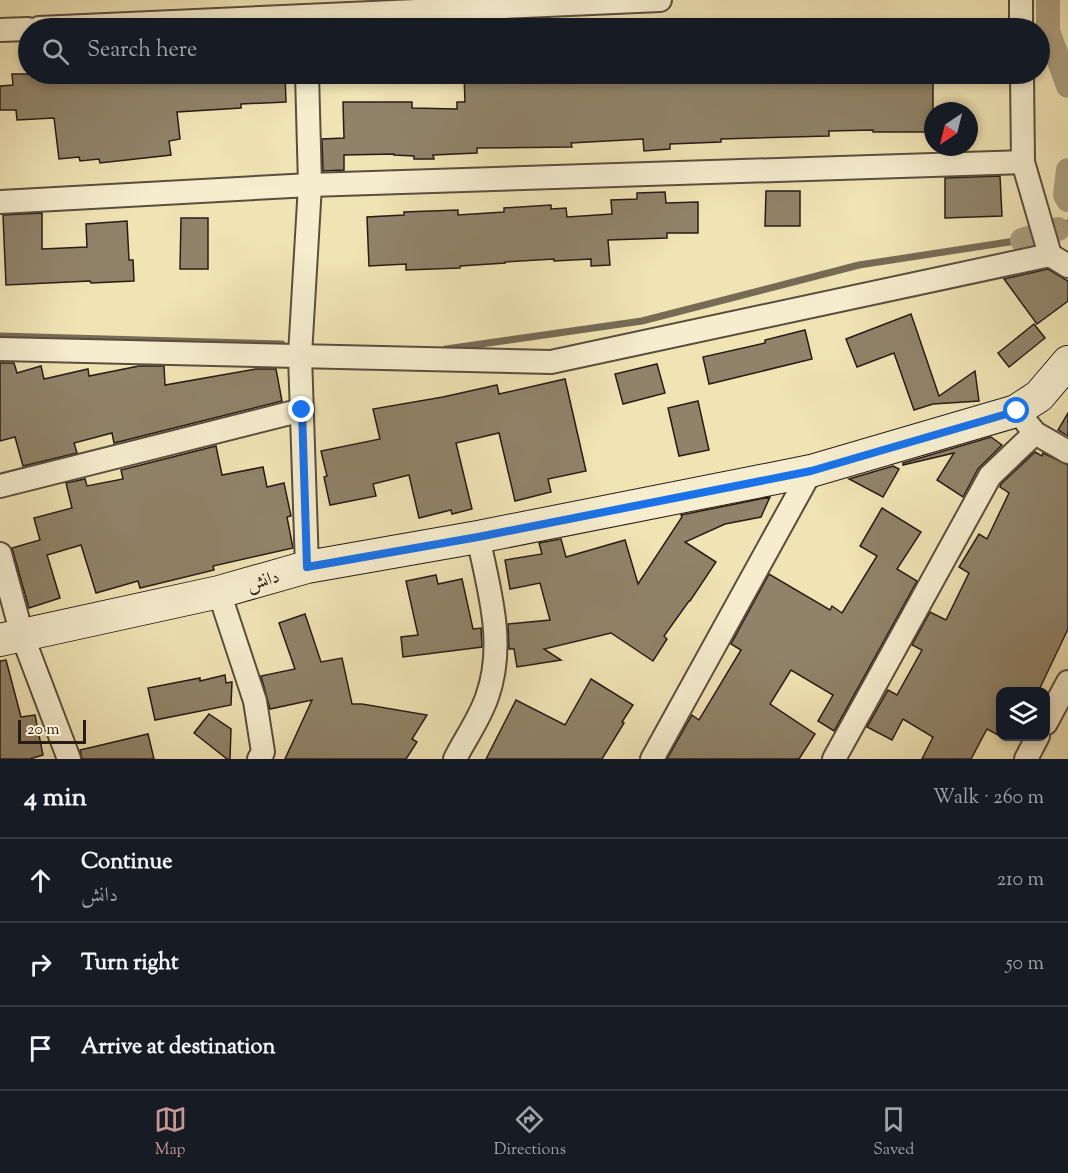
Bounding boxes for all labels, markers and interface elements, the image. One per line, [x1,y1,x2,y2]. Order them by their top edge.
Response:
search box [18,18,1050,84]
icon: search [39,35,72,68]
text: Search here [87,35,197,67]
north arrow [924,102,978,156]
route end [288,396,314,422]
route start [1003,397,1029,423]
street label: دانش [244,565,283,599]
map controls [996,687,1050,741]
button: layers [996,687,1050,741]
scale bar [18,717,86,744]
text: 20 m [27,719,60,742]
text: 4 min [24,780,87,817]
text: Walk · 260 m [933,784,1044,813]
text: Continue [81,847,172,879]
icon: ahead [24,864,57,897]
text: 210 m [997,866,1044,895]
text: دانش [81,882,118,911]
icon: right [24,948,57,981]
text: Turn right [81,948,178,980]
text: 50 m [1006,950,1044,979]
icon: arrive [24,1032,57,1065]
text: Arrive at destination [81,1032,276,1064]
tab: Map [154,1103,187,1162]
tab: Directions [494,1103,566,1162]
tab: Saved [873,1103,914,1162]

